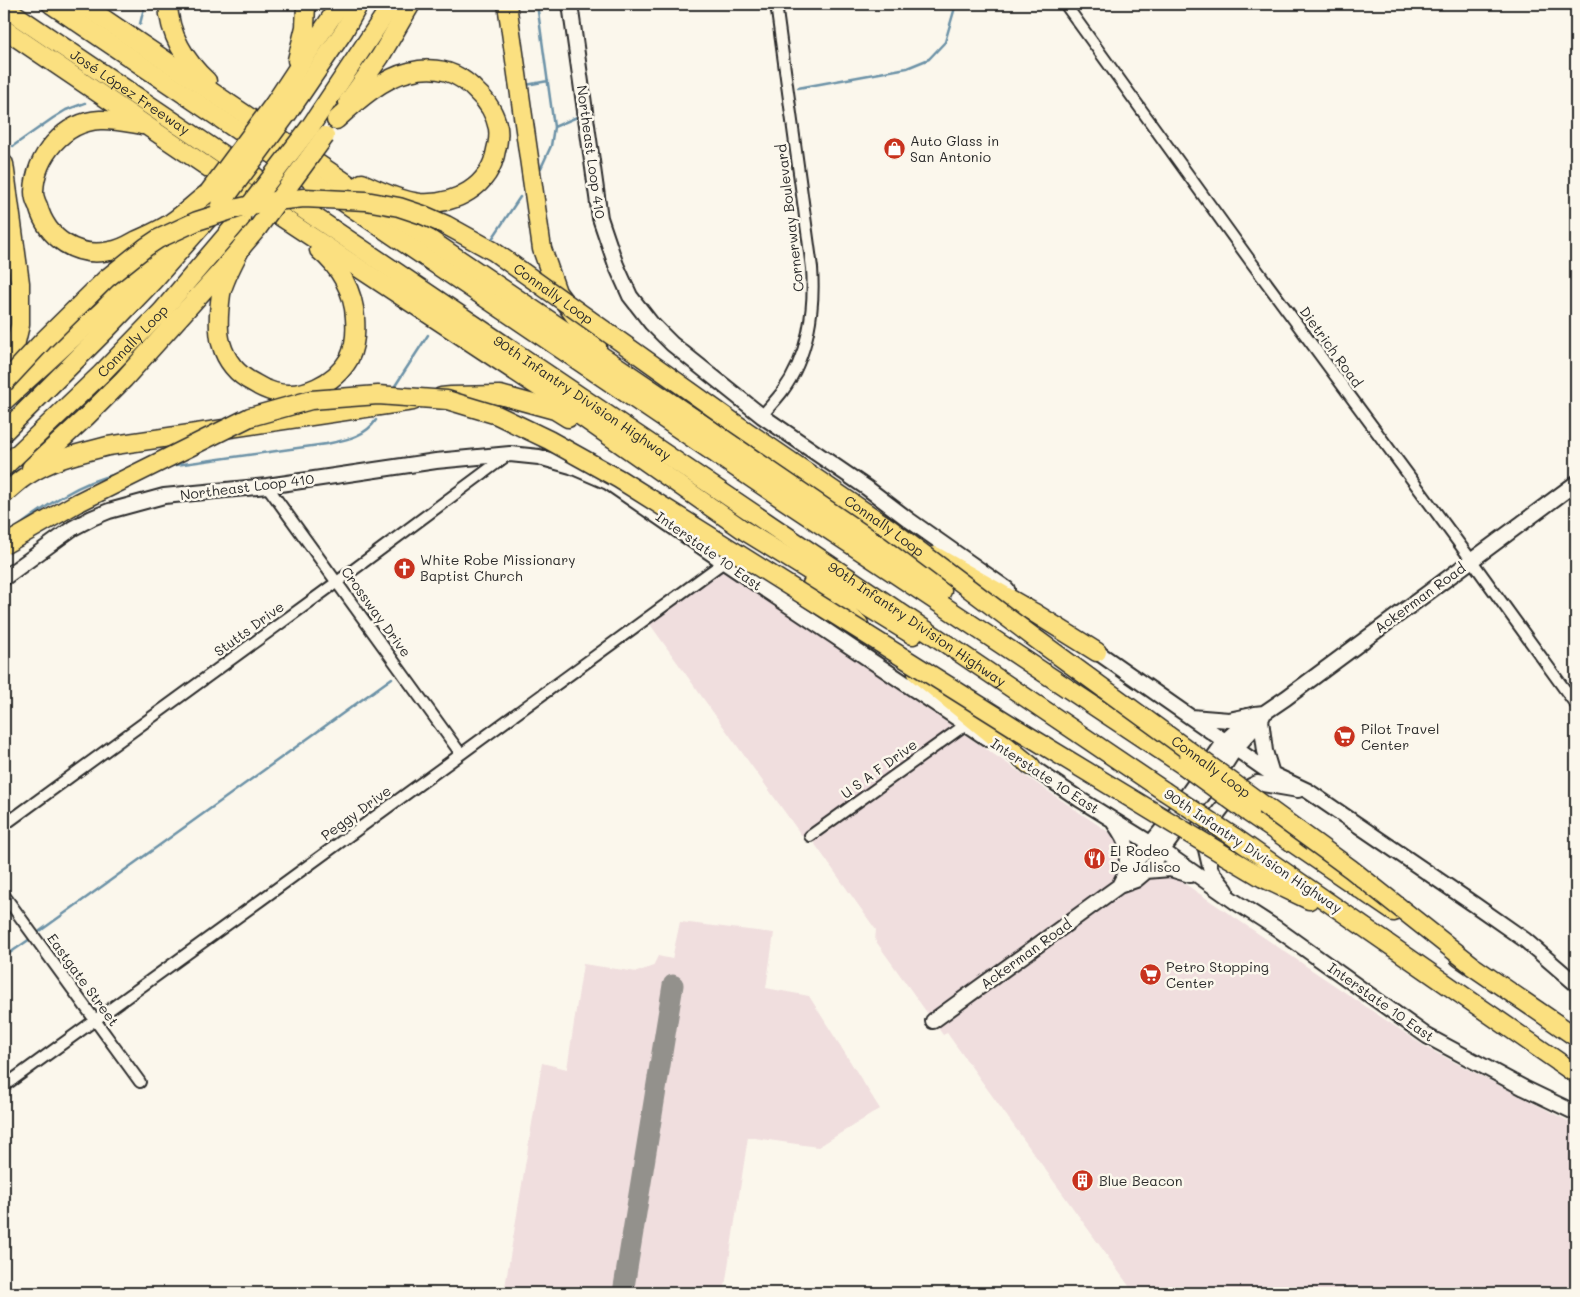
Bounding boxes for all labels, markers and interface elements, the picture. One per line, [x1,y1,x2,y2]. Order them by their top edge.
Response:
street label: José López Freeway [67,45,194,139]
street label: Northeast Loop 410 [573,84,610,220]
place label: Auto Glass in San Antonio [910,131,999,166]
shop icon: Auto Glass in San Antonio [882,137,906,161]
street label: Cornerway Boulevard [771,143,808,293]
street label: Connally Loop [510,259,597,329]
street label: Connally Loop [93,301,172,381]
street label: Dietrich Road [1296,302,1367,391]
street label: 90th Infantry Division Highway [490,331,675,464]
street label: Northeast Loop 410 [179,469,315,504]
street label: Connally Loop [841,491,928,561]
street label: Interstate 10 East [652,507,766,594]
place label: White Robe Missionary Baptist Church [420,550,576,585]
church icon: White Robe Missionary Baptist Church [392,556,416,580]
street label: 90th Infantry Division Highway [825,557,1010,691]
street label: Ackerman Road [1370,558,1469,637]
street label: Crossway Drive [337,563,416,661]
street label: Stutts Drive [210,597,288,660]
place label: Pilot Travel Center [1361,719,1439,754]
supermarket icon: Pilot Travel Center [1333,725,1357,749]
street label: Connally Loop [1168,731,1255,802]
street label: Interstate 10 East [987,733,1103,818]
street label: U S A F Drive [837,735,921,803]
street label: Peggy Drive [317,781,395,844]
street label: 90th Infantry Division Highway [1161,784,1346,917]
place label: El Rodeo De Jalisco [1110,841,1180,876]
restaurant icon: El Rodeo De Jalisco [1082,847,1106,871]
street label: Ackerman Road [976,914,1075,993]
street label: Eastgate Street [43,929,124,1030]
place label: Petro Stopping Center [1166,957,1269,992]
street label: Interstate 10 East [1324,958,1438,1045]
supermarket icon: Petro Stopping Center [1138,963,1162,987]
building icon: Blue Beacon [1071,1169,1095,1193]
place label: Blue Beacon [1099,1171,1182,1190]

